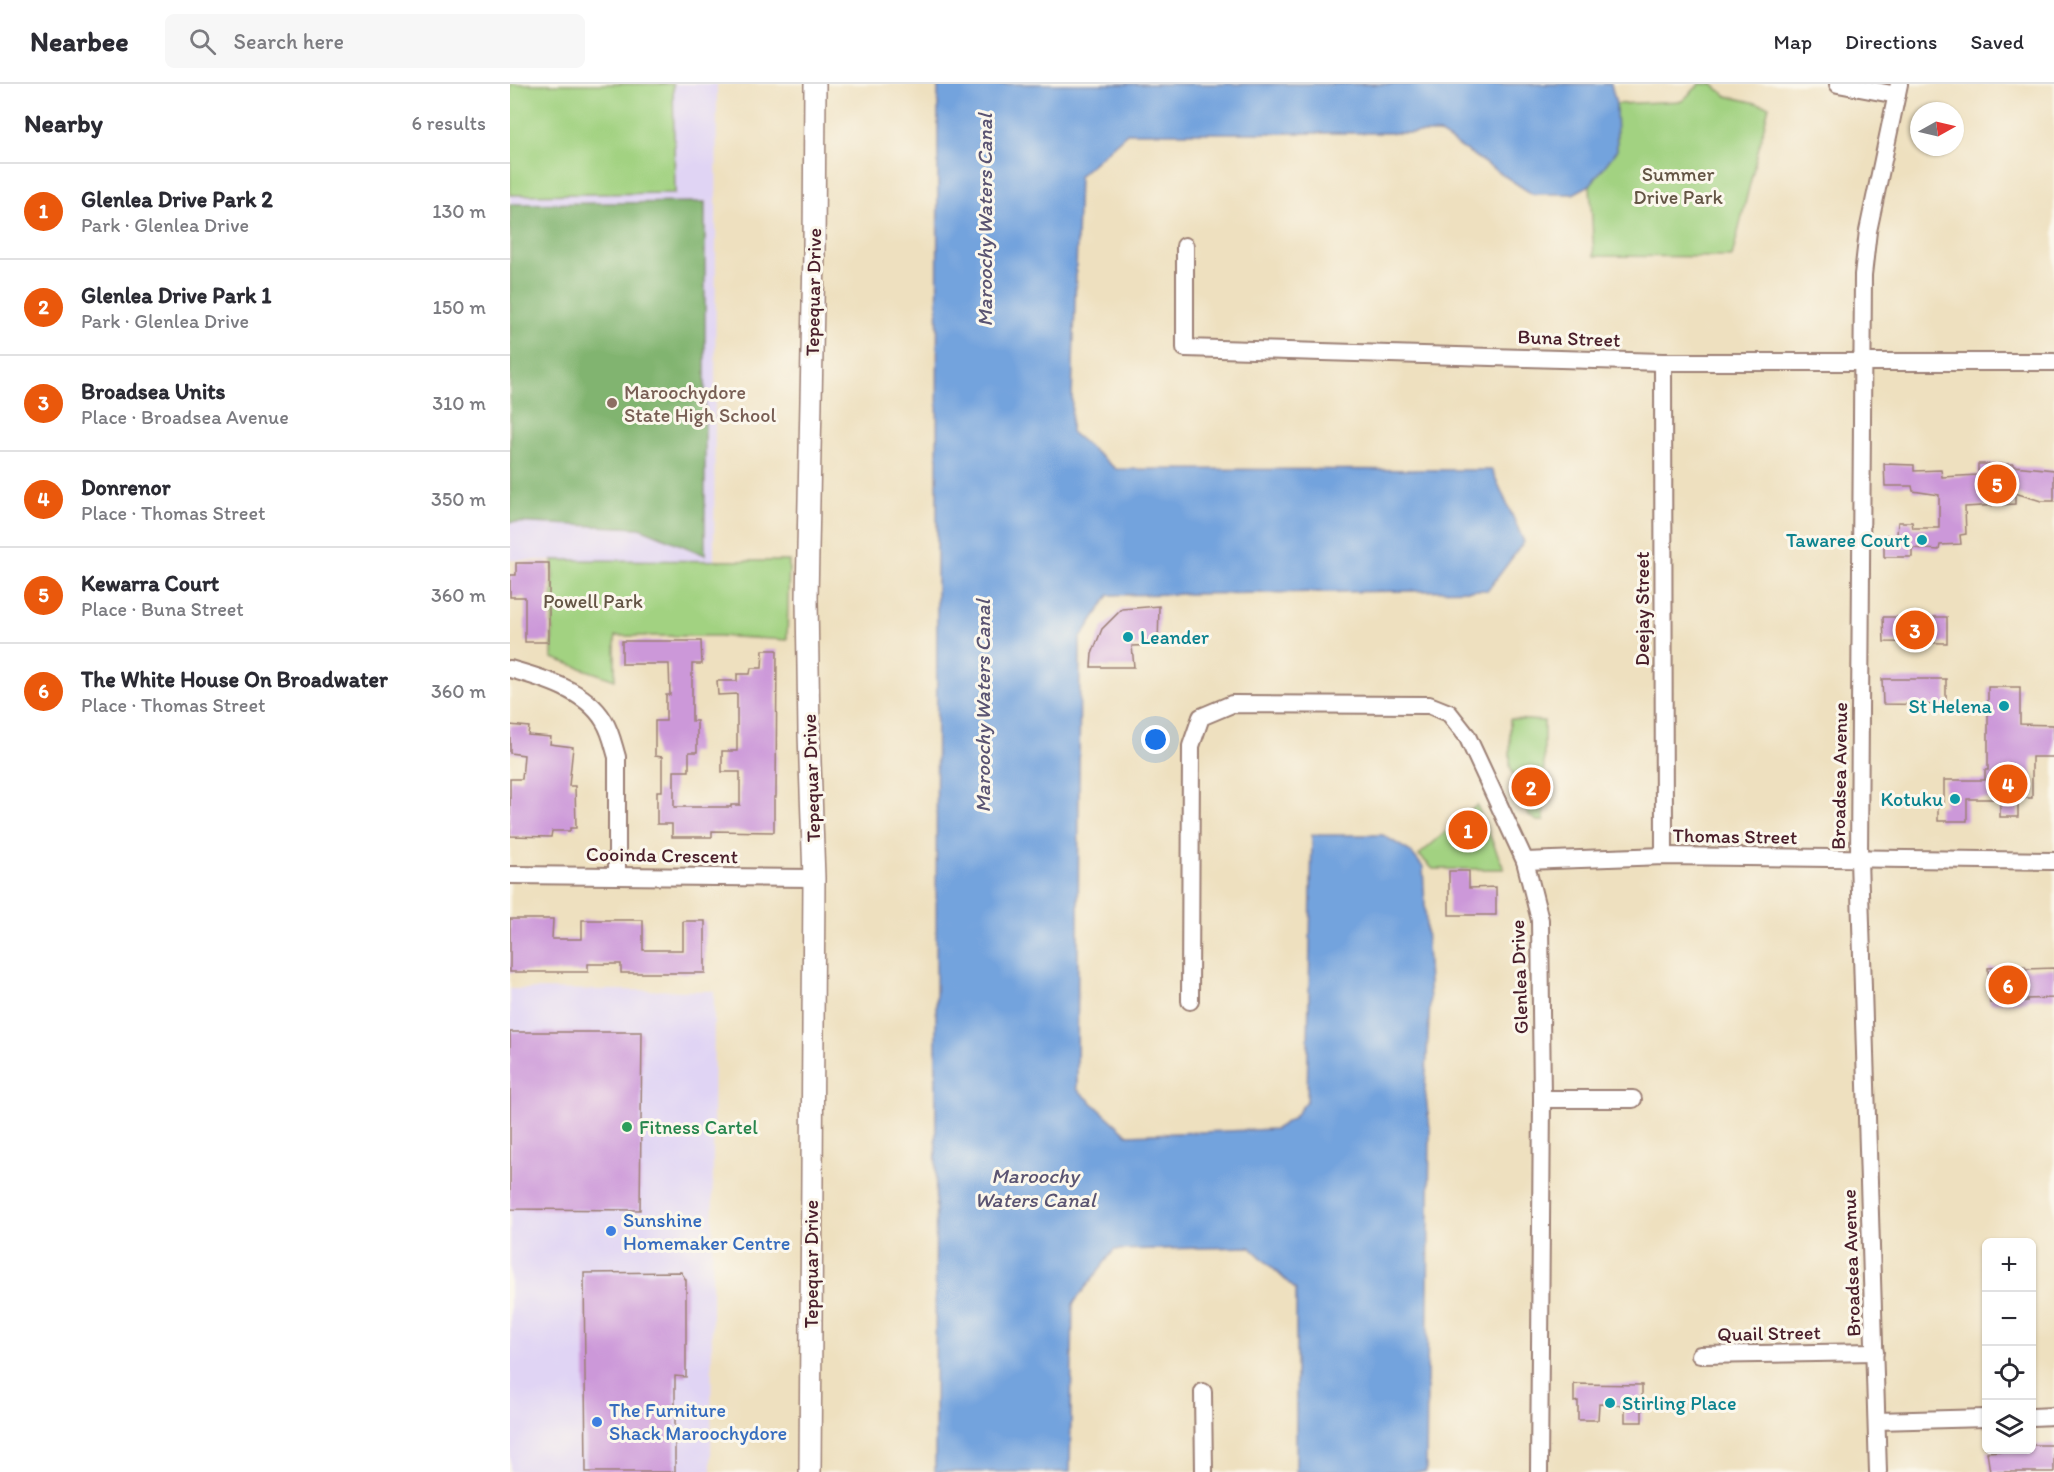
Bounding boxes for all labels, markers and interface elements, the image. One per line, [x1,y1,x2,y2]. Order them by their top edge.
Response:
search box [165,14,585,68]
text: Nearbee [30,24,129,58]
icon: search [186,25,219,58]
text: Search here [234,28,344,55]
text: Map [1774,29,1812,54]
text: Directions [1845,29,1937,54]
text: Saved [1970,29,2024,54]
north arrow [1910,102,1964,156]
text: Nearby [24,107,103,139]
text: 6 results [412,111,486,135]
water label: Maroochy Waters Canal [972,111,997,327]
park label: Summer Drive Park [1633,162,1723,209]
text: Glenlea Drive Park 2 [81,186,273,213]
text: 1 [39,199,48,223]
text: 130 m [432,199,486,223]
text: Park · Glenlea Drive [81,213,249,237]
street label: Tepequar Drive [800,228,826,356]
text: Glenlea Drive Park 1 [81,282,271,309]
text: 2 [38,295,49,319]
text: 150 m [433,295,486,319]
text: Park · Glenlea Drive [81,309,249,333]
street label: Buna Street [1517,324,1621,352]
text: Broadsea Units [81,378,226,405]
place label: Maroochydore State High School [624,380,776,427]
text: 3 [38,391,49,415]
text: 310 m [432,391,486,415]
marker: Maroochydore State High School [605,396,619,410]
text: Place · Broadsea Avenue [81,405,289,429]
pin: 5 [1978,462,2016,506]
text: Donrenor [81,474,170,501]
text: 4 [37,487,50,511]
text: 350 m [431,487,486,511]
text: Place · Thomas Street [81,501,266,525]
place label: Tawaree Court [1786,528,1911,552]
marker: Tawaree Court [1915,533,1929,547]
street label: Deejay Street [1630,551,1654,666]
text: Kewarra Court [81,570,219,597]
text: 5 [38,583,49,607]
text: 360 m [431,583,486,607]
park label: Powell Park [543,589,643,613]
text: Place · Buna Street [81,597,244,621]
water label: Maroochy Waters Canal [970,597,995,813]
pin: 3 [1896,608,1934,652]
place label: Leander [1140,625,1209,649]
marker: Leander [1121,630,1135,644]
text: The White House On Broadwater [81,666,388,693]
text: 6 [38,679,49,703]
text: 360 m [431,679,486,703]
text: Place · Thomas Street [81,693,266,717]
place label: St Helena [1908,694,1993,718]
marker: St Helena [1997,699,2011,713]
street label: Broadsea Avenue [1826,702,1852,850]
street label: Tepequar Drive [797,713,825,843]
your location [1141,725,1170,754]
pin: 4 [1988,762,2028,806]
pin: 2 [1512,764,1550,810]
place label: Kotuku [1880,787,1943,811]
marker: Kotuku [1948,792,1962,806]
pin: 1 [1448,808,1488,852]
street label: Thomas Street [1672,823,1798,849]
street label: Cooinda Crescent [586,842,738,868]
street label: Glenlea Drive [1505,919,1533,1035]
pin: 6 [1988,962,2028,1008]
place label: Fitness Cartel [639,1115,758,1139]
marker: Fitness Cartel [620,1120,634,1134]
water label: Maroochy Waters Canal [974,1163,1098,1212]
street label: Broadsea Avenue [1836,1189,1866,1337]
street label: Tepequar Drive [799,1200,823,1328]
place label: Sunshine Homemaker Centre [623,1208,790,1255]
marker: Sunshine Homemaker Centre [604,1224,618,1238]
map controls [1982,1238,2036,1454]
button: + [1982,1238,2036,1292]
button: − [1982,1292,2036,1346]
street label: Quail Street [1717,1320,1821,1346]
button: locate [1982,1346,2036,1400]
place label: Stirling Place [1622,1391,1737,1415]
marker: Stirling Place [1603,1396,1617,1410]
place label: The Furniture Shack Maroochydore [609,1398,787,1445]
button: layers [1982,1400,2036,1454]
marker: The Furniture Shack Maroochydore [590,1415,604,1429]

